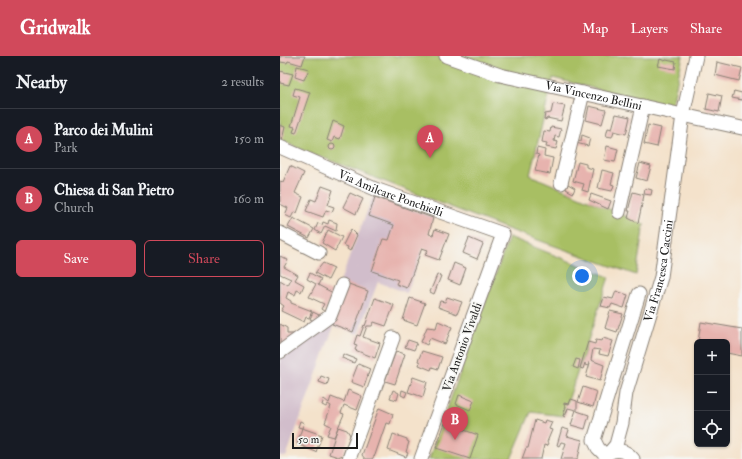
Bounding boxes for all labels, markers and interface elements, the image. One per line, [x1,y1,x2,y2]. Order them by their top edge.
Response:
text: Gridwalk [20,16,91,40]
text: Map [582,20,608,37]
text: Layers [630,20,668,37]
text: Share [690,20,722,37]
text: Nearby [16,72,67,93]
text: 2 results [221,74,264,90]
street label: Via Vincenzo Bellini [544,78,643,114]
text: Parco dei Mulini [54,121,153,140]
pin: A [417,125,443,158]
text: A [25,131,33,147]
text: 150 m [234,131,264,147]
text: Park [54,140,78,156]
street label: Via Amilcare Ponchielli [336,167,445,220]
text: Chiesa di San Pietro [54,181,174,200]
text: B [25,191,33,207]
text: 160 m [233,191,264,207]
text: Church [54,200,94,216]
street label: Via Francesca Caccini [641,219,677,324]
button: Save [16,240,136,277]
button: Share [144,240,264,277]
your location [572,266,592,286]
street label: Via Antonio Vivaldi [439,301,486,394]
map controls [694,339,730,447]
button: + [694,339,730,375]
button: − [694,375,730,411]
pin: B [442,407,468,440]
button: locate [694,411,730,447]
scale bar [292,431,358,450]
text: 50 m [298,433,319,446]

